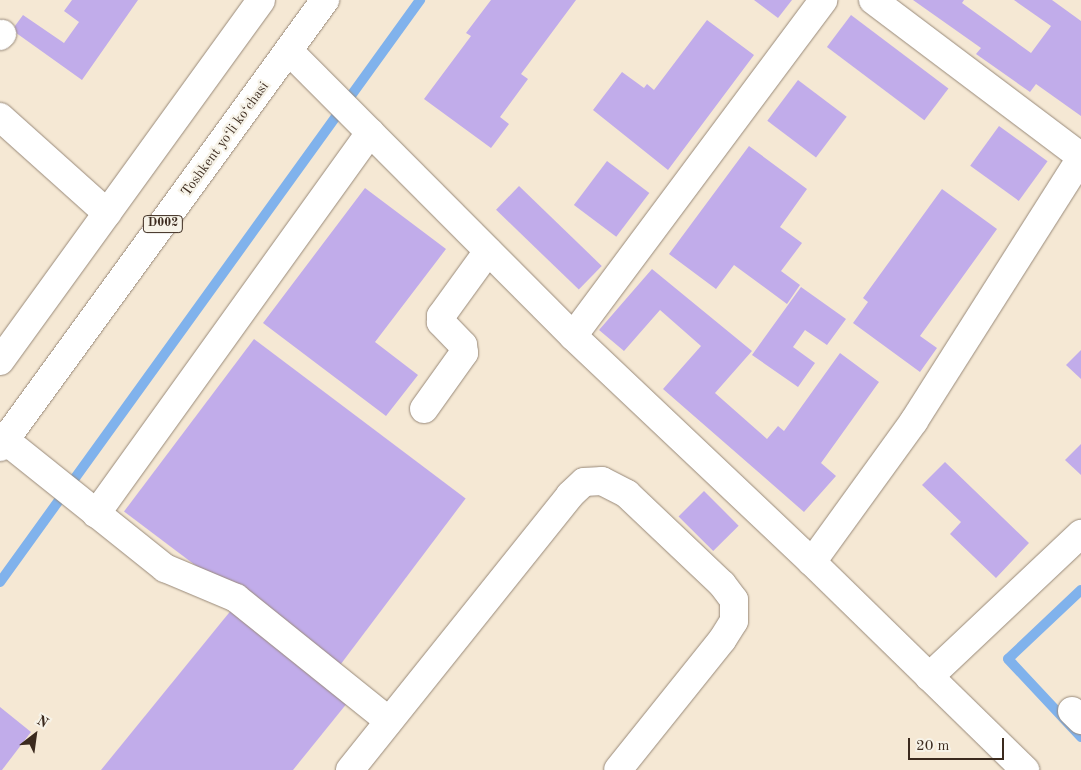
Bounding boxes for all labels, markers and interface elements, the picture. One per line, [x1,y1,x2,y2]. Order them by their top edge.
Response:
street label: Toshkent yo‘li ko‘chasi [178,78,272,200]
road number: D002 [142,214,184,233]
north arrow [10,710,60,760]
text: N [34,713,51,731]
scale bar [911,728,1007,760]
text: 20 m [916,739,950,754]

